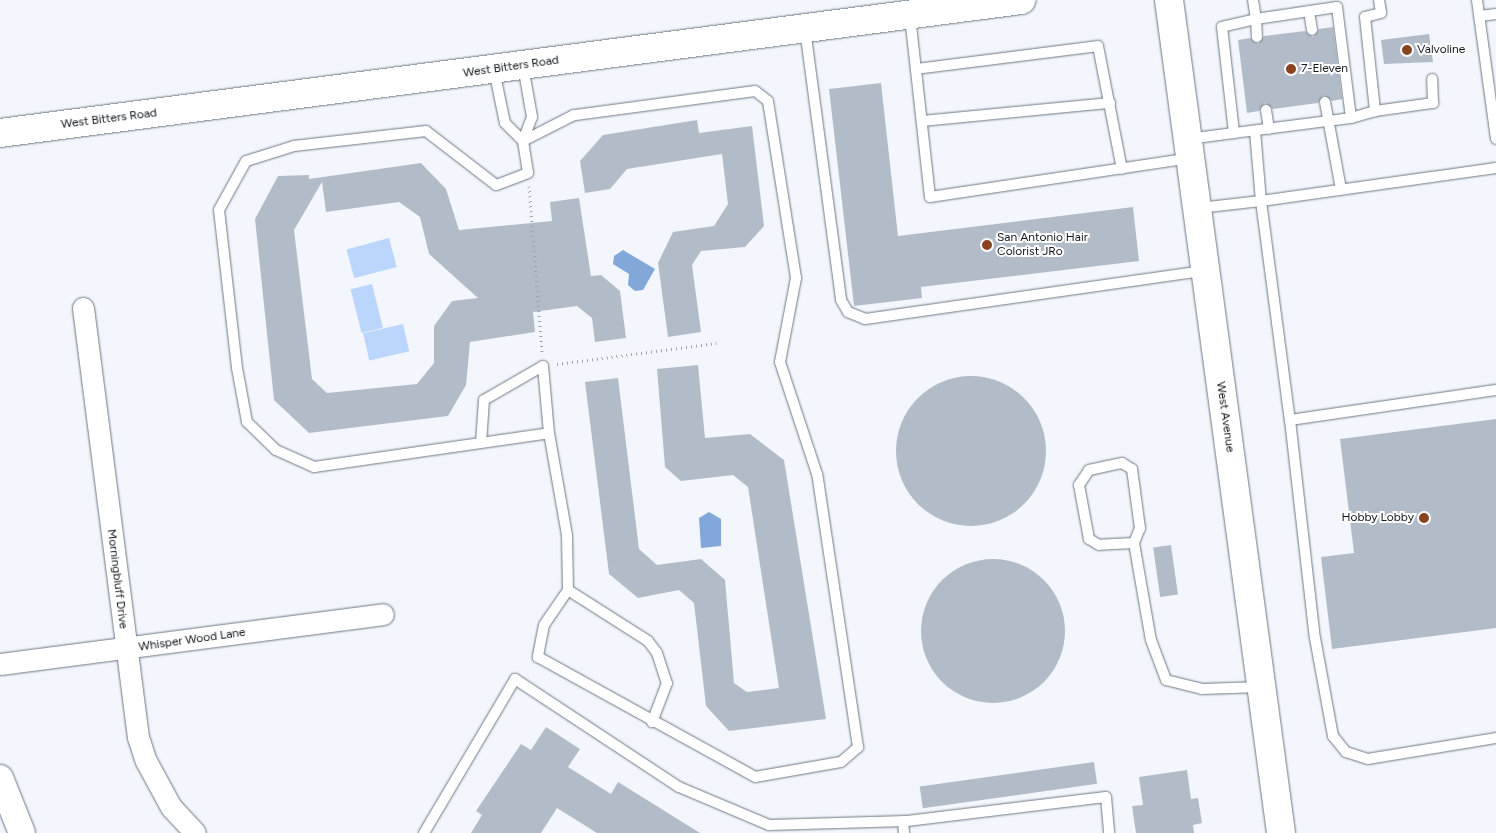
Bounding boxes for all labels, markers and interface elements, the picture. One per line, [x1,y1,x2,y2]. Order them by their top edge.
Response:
place label: Valvoline [1417,43,1465,57]
marker: Valvoline [1401,44,1413,56]
street label: West Bitters Road [462,53,560,81]
place label: 7-Eleven [1301,62,1348,76]
marker: 7-Eleven [1285,63,1297,75]
street label: West Bitters Road [60,106,158,132]
place label: San Antonio Hair Colorist JRo [997,231,1088,259]
marker: San Antonio Hair Colorist JRo [981,239,993,251]
street label: West Avenue [1213,381,1237,453]
place label: Hobby Lobby [1341,511,1414,525]
marker: Hobby Lobby [1418,512,1430,524]
street label: Morningbluff Drive [104,528,130,630]
street label: Whisper Wood Lane [138,625,246,655]

